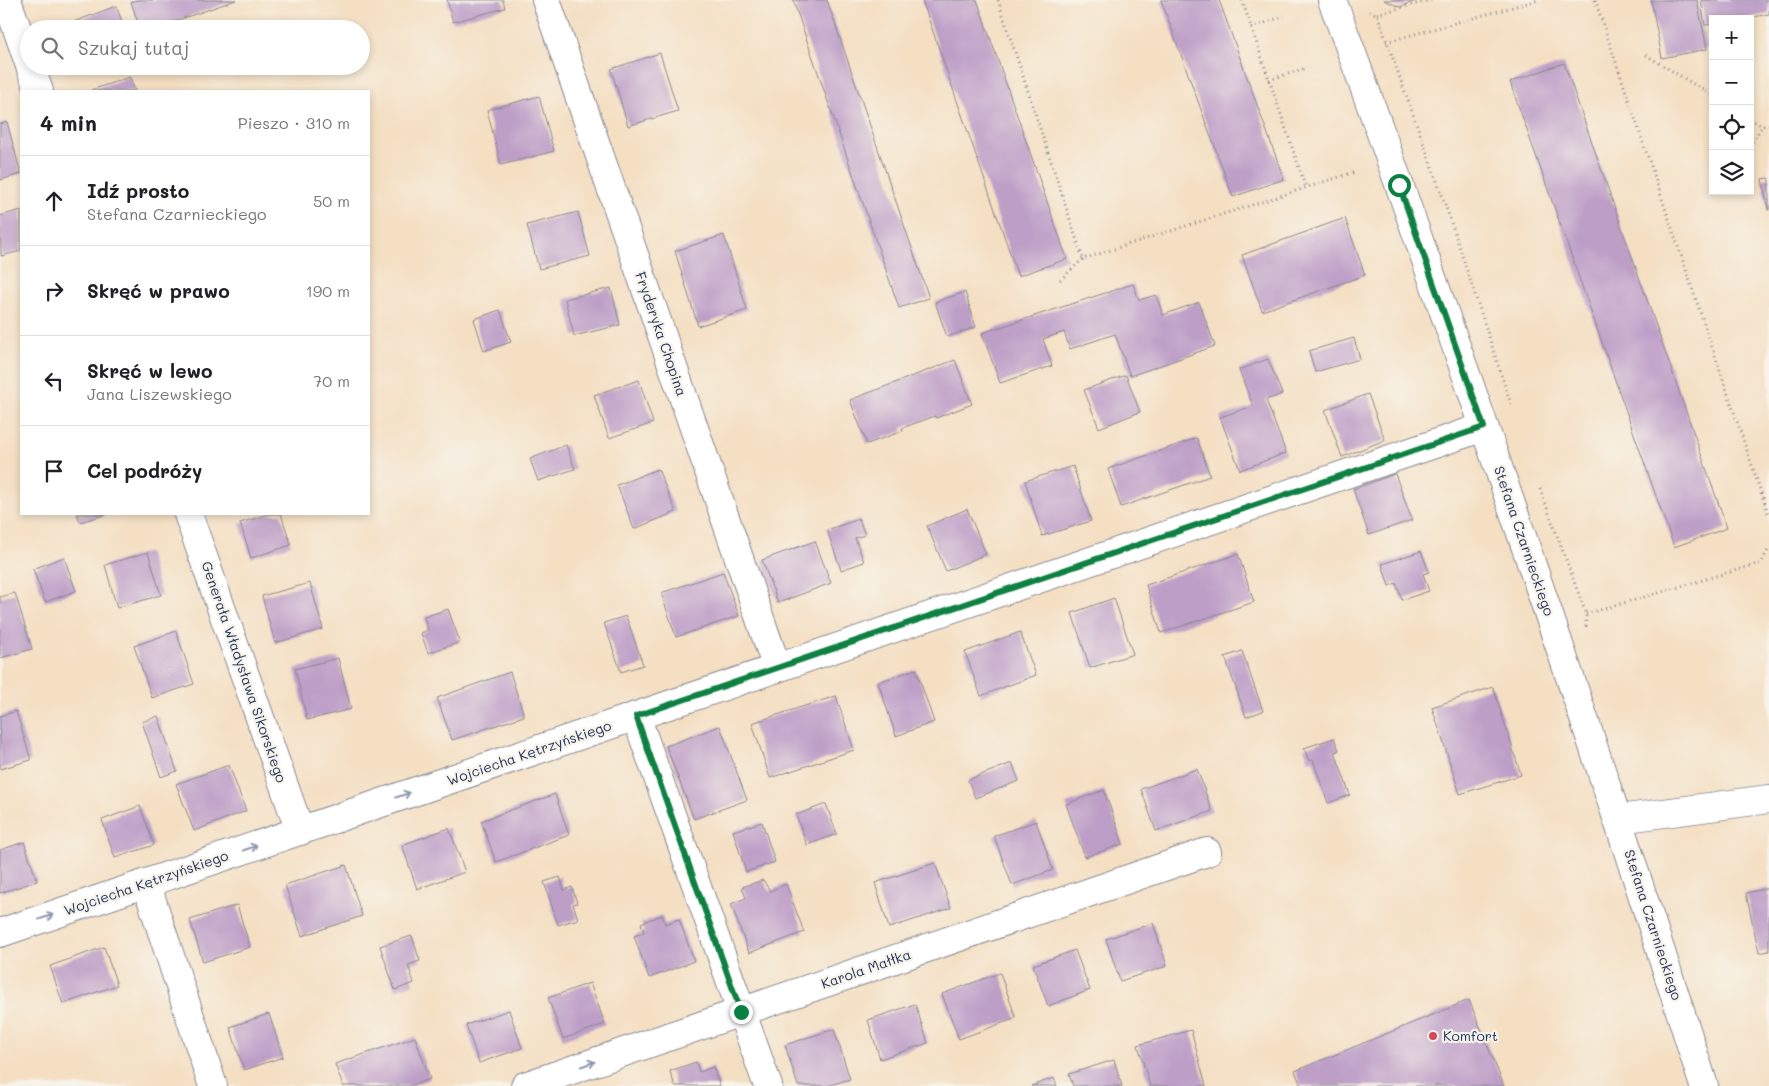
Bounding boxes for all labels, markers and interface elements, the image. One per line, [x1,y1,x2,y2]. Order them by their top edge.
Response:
map controls [1709,15,1754,195]
button: + [1709,15,1754,60]
search box [20,20,370,75]
icon: search [38,34,66,62]
text: Szukaj tutaj [78,35,189,60]
button: − [1709,60,1754,105]
button: locate [1709,105,1754,150]
text: 4 min [40,109,97,136]
text: Pieszo · 310 m [238,112,350,133]
button: layers [1709,150,1754,195]
route start [1388,174,1411,197]
text: Idź prosto [87,178,189,203]
icon: ahead [40,187,68,215]
text: 50 m [313,190,350,211]
text: Stefana Czarnieckiego [87,203,267,224]
street label: Fryderyka Chopina [631,269,692,399]
icon: right [40,277,68,305]
text: Skręć w prawo [87,278,230,303]
text: 190 m [306,280,350,301]
text: Skręć w lewo [87,358,213,383]
icon: left [40,367,68,395]
text: 70 m [313,370,350,391]
text: Jana Liszewskiego [87,383,232,404]
icon: arrive [40,457,68,485]
text: Cel podróży [87,458,202,483]
street label: Stefana Czarnieckiego [1490,463,1559,618]
street label: Generała Władysława Sikorskiego [198,559,291,785]
street label: Wojciecha Kętrzyńskiego [444,715,614,790]
one-way arrow [395,790,411,799]
one-way arrow [241,843,257,852]
street label: Wojciecha Kętrzyńskiego [61,845,231,920]
street label: Stefana Czarnieckiego [1620,847,1687,1002]
one-way arrow [38,912,53,921]
street label: Karola Małłka [818,944,913,993]
route end [730,1001,753,1024]
place label: Komfort [1443,1026,1498,1045]
marker: Komfort [1427,1030,1439,1042]
one-way arrow [580,1059,596,1069]

